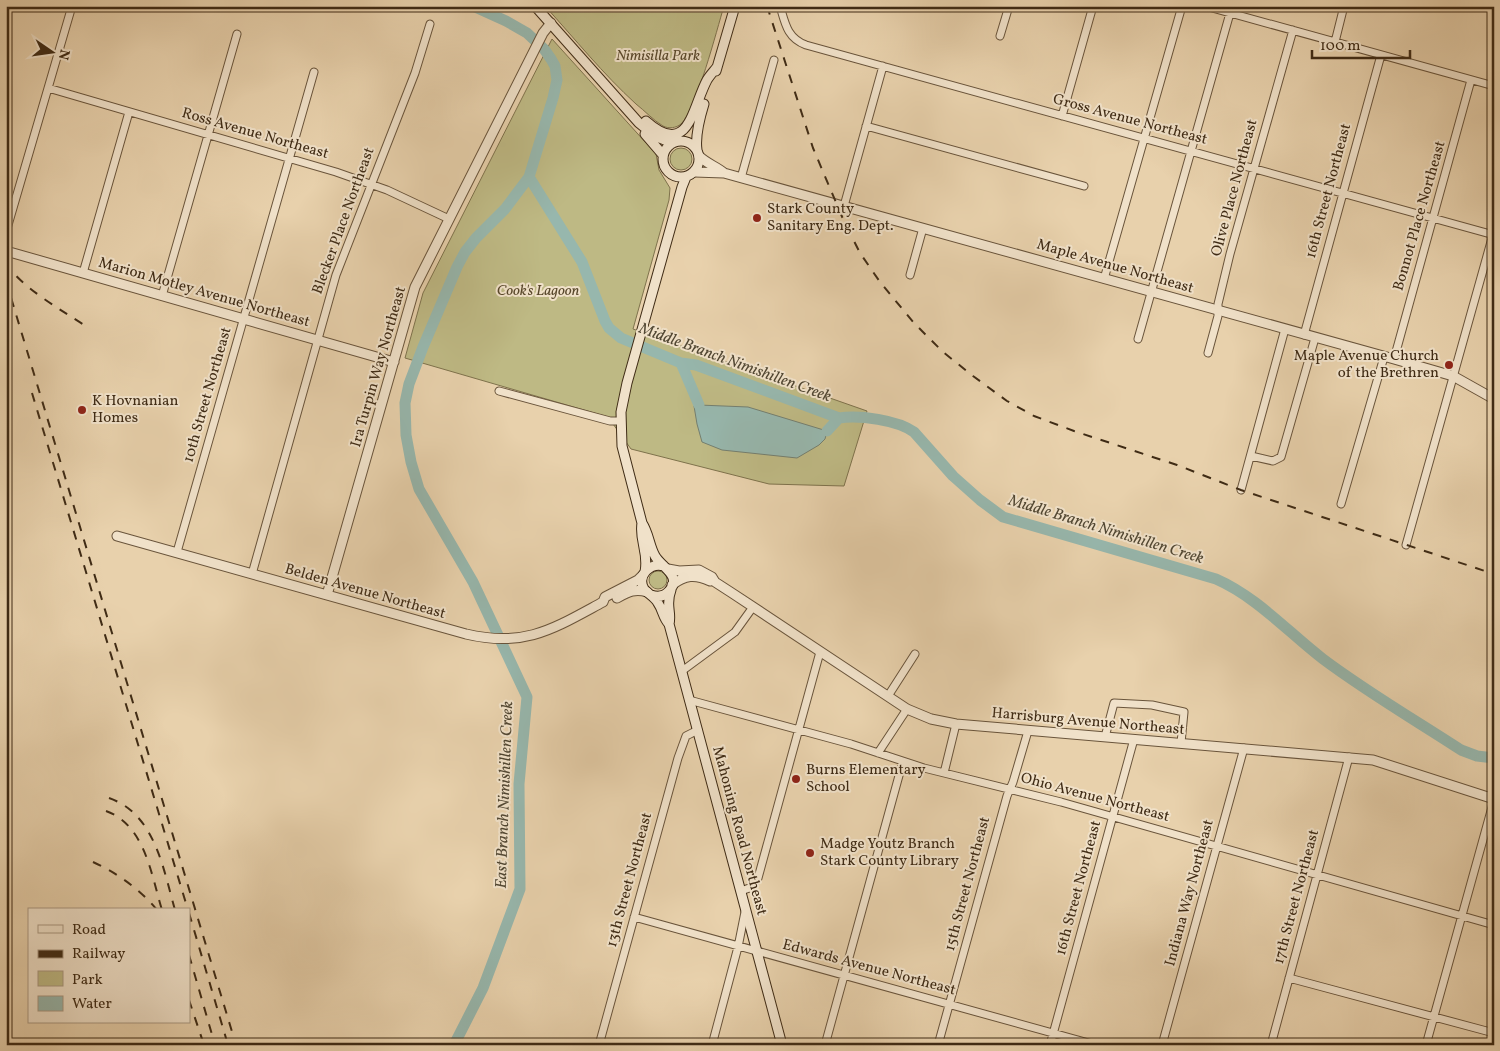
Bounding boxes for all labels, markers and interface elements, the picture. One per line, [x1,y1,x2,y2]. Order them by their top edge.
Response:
north arrow [28,28,78,78]
scale bar [1312,28,1410,60]
text: 100 m [1320,36,1360,57]
park label: Nimisilla Park [616,46,700,67]
text: N [53,47,74,62]
street label: Gross Avenue Northeast [1050,89,1210,151]
street label: Ross Avenue Northeast [179,103,331,165]
street label: Olive Place Northeast [1207,117,1263,259]
street label: 16th Street Northeast [1301,121,1357,261]
street label: Bonnot Place Northeast [1389,139,1451,293]
street label: Blecker Place Northeast [308,145,380,297]
place label: Stark County Sanitary Eng. Dept. [767,199,894,237]
marker: Stark County Sanitary Eng. Dept. [751,212,763,224]
street label: Maple Avenue Northeast [1034,235,1196,299]
street label: Marion Motley Avenue Northeast [96,253,312,333]
park label: Cook's Lagoon [497,281,580,302]
street label: Ira Turpin Way Northeast [346,284,412,450]
water label: Middle Branch Nimishillen Creek [635,318,835,408]
street label: 10th Street Northeast [179,325,237,465]
place label: Maple Avenue Church of the Brethren [1294,346,1439,384]
marker: Maple Avenue Church of the Brethren [1443,359,1455,371]
place label: K Hovnanian Homes [92,391,179,429]
marker: K Hovnanian Homes [76,404,88,416]
water label: Middle Branch Nimishillen Creek [1005,490,1207,570]
street label: Belden Avenue Northeast [282,559,448,625]
water label: East Branch Nimishillen Creek [491,700,519,889]
street label: Harrisburg Avenue Northeast [991,703,1185,741]
street label: Mahoning Road Northeast [706,744,772,918]
place label: Burns Elementary School [806,760,926,798]
street label: Ohio Avenue Northeast [1018,768,1172,828]
marker: Burns Elementary School [790,773,802,785]
street label: 13th Street Northeast [602,810,658,950]
street label: 15th Street Northeast [940,814,996,954]
street label: Indiana Way Northeast [1160,817,1220,969]
street label: 16th Street Northeast [1051,818,1107,958]
street label: 17th Street Northeast [1269,827,1325,967]
place label: Madge Youtz Branch Stark County Library [820,834,959,872]
marker: Madge Youtz Branch Stark County Library [804,847,816,859]
legend [28,908,190,1024]
text: Road [72,920,106,941]
street label: Edwards Avenue Northeast [780,935,958,1001]
text: Railway [72,944,125,965]
text: Park [72,970,103,991]
text: Water [72,994,112,1015]

